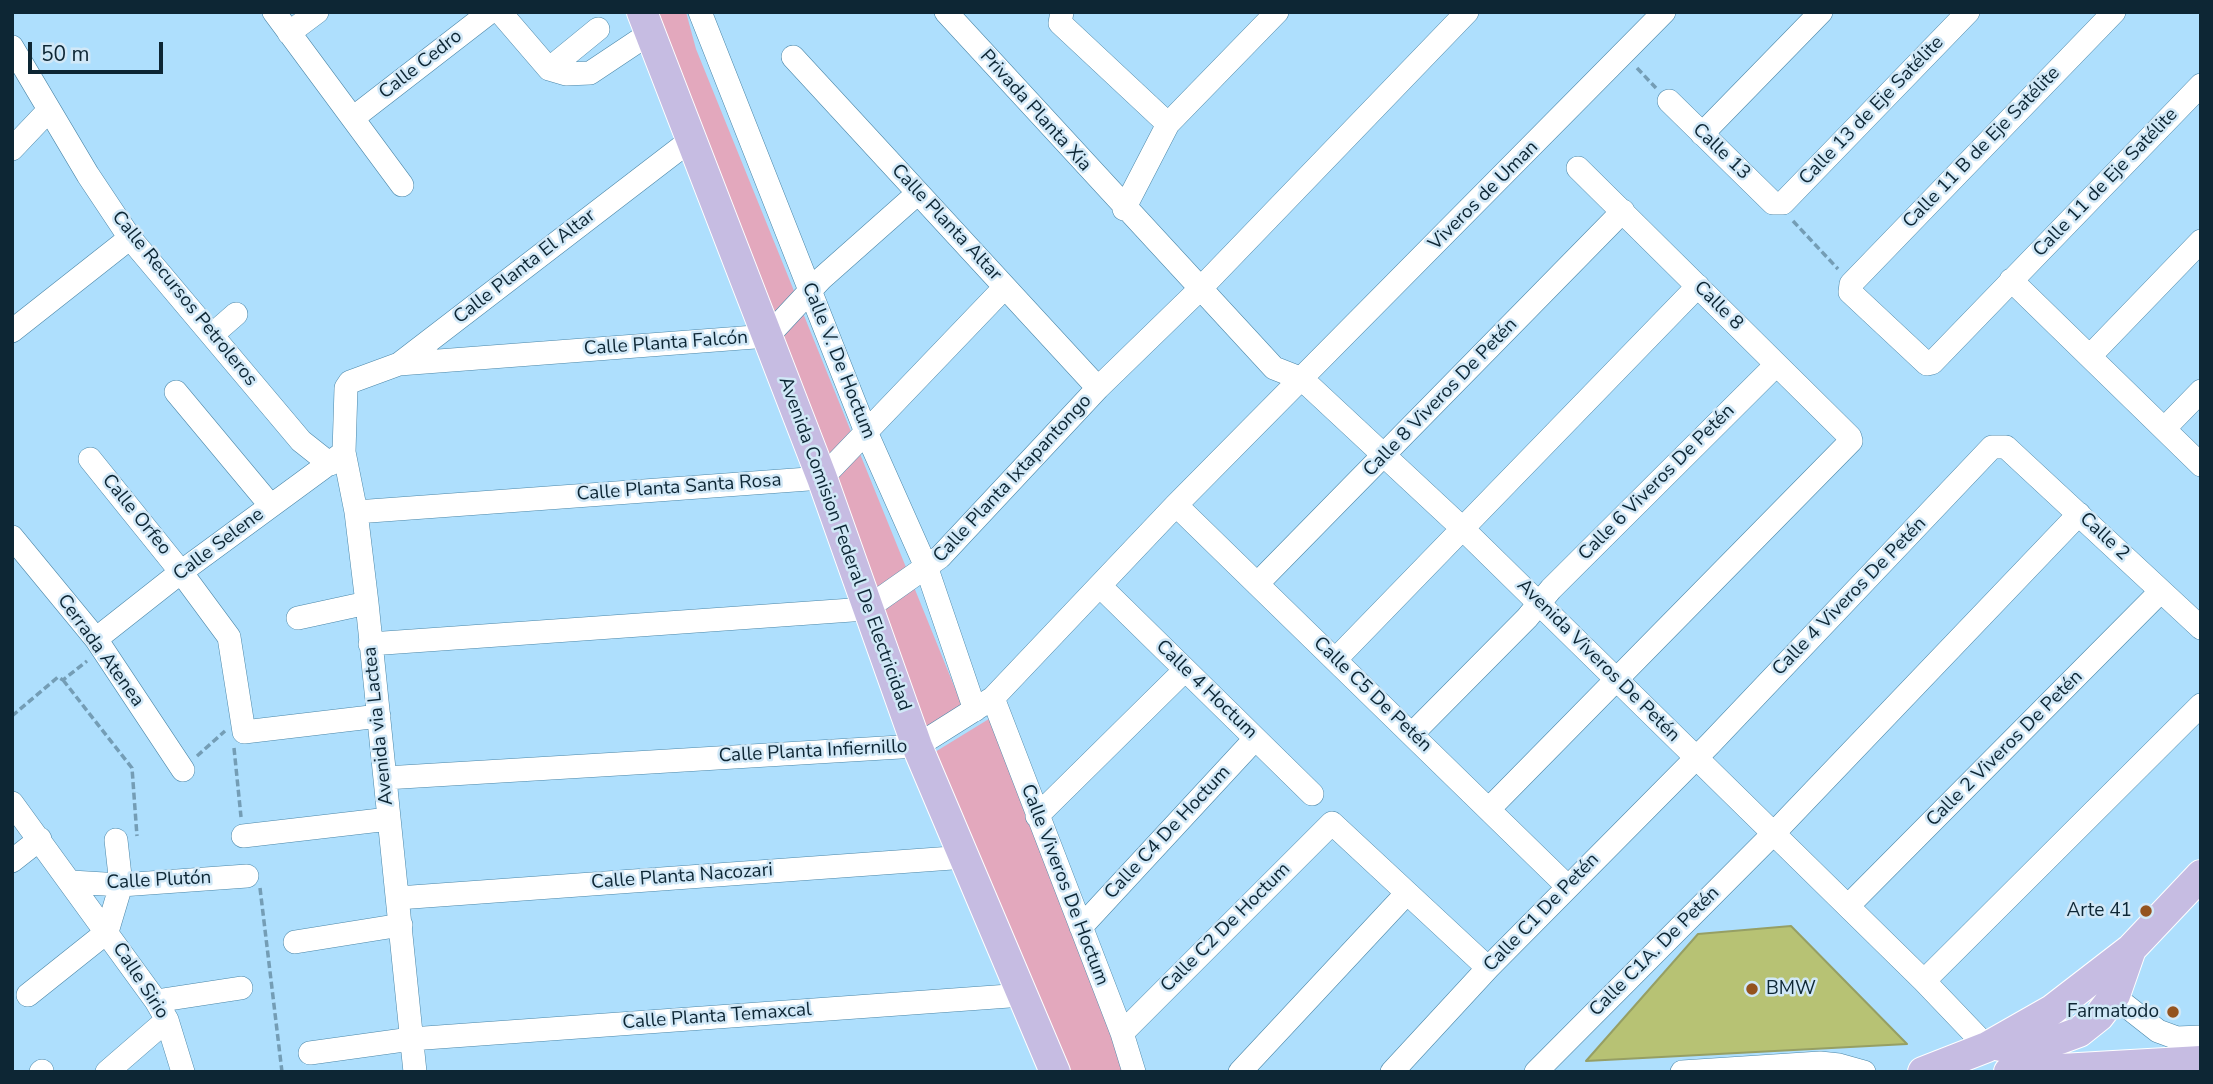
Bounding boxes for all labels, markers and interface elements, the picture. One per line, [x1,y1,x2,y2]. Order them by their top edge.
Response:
street label: Calle Cedro [375,25,467,105]
scale bar [32,28,166,72]
street label: Calle 13 de Eje Satélite [1795,32,1949,190]
text: 50 m [41,40,90,68]
street label: Privada Planta Xia [974,46,1096,176]
street label: Calle 11 B de Eje Satélite [1899,62,2065,234]
street label: Calle 11 de Eje Satélite [2029,104,2183,262]
street label: Calle 13 [1687,119,1755,185]
street label: Viveros de Uman [1424,136,1544,256]
street label: Calle Planta Altar [886,160,1006,286]
street label: Calle Planta El Altar [450,205,600,329]
street label: Calle Recursos Petroleros [106,207,262,391]
street label: Calle 8 [1689,277,1747,335]
street label: Calle V. De Hoctum [796,280,880,442]
street label: Calle 8 Viveros De Petén [1359,314,1523,482]
street label: Calle Planta Falcón [583,327,749,361]
street label: Avenida Comision Federal De Electricidad [773,374,915,714]
street label: Calle Planta Ixtapantongo [929,390,1097,568]
street label: Calle 6 Viveros De Petén [1574,400,1740,566]
street label: Calle Planta Santa Rosa [576,469,782,507]
street label: Calle Orfeo [97,470,175,560]
street label: Calle Selene [169,504,269,586]
street label: Calle 2 [2074,508,2134,566]
street label: Calle 4 Viveros De Petén [1768,513,1932,681]
street label: Avenida Viveros De Petén [1512,575,1684,747]
street label: Cerrada Atenea [52,590,148,712]
street label: Calle C5 De Petén [1308,633,1436,757]
street label: Calle 4 Hoctum [1150,636,1262,744]
street label: Avenida via Lactea [359,646,399,806]
street label: Calle 2 Viveros De Petén [1922,666,2088,832]
street label: Calle Planta Infiernillo [718,736,908,768]
street label: Calle C4 De Hoctum [1100,762,1236,904]
street label: Calle Viveros De Hoctum [1015,781,1113,989]
street label: Calle C1 De Petén [1480,849,1604,977]
street label: Calle C2 De Hoctum [1156,858,1296,998]
street label: Calle Planta Nacozari [590,859,774,895]
street label: Calle Plutón [106,867,212,895]
street label: Calle C1A. De Petén [1585,882,1725,1022]
place label: Arte 41 [2066,900,2132,922]
marker: Arte 41 [2138,903,2154,919]
street label: Calle Sirio [107,938,173,1024]
place label: BMW [1766,978,1816,1000]
marker: BMW [1744,981,1760,997]
street label: Calle Planta Temaxcal [622,999,812,1035]
place label: Farmatodo [2067,1001,2159,1023]
marker: Farmatodo [2165,1004,2181,1020]

